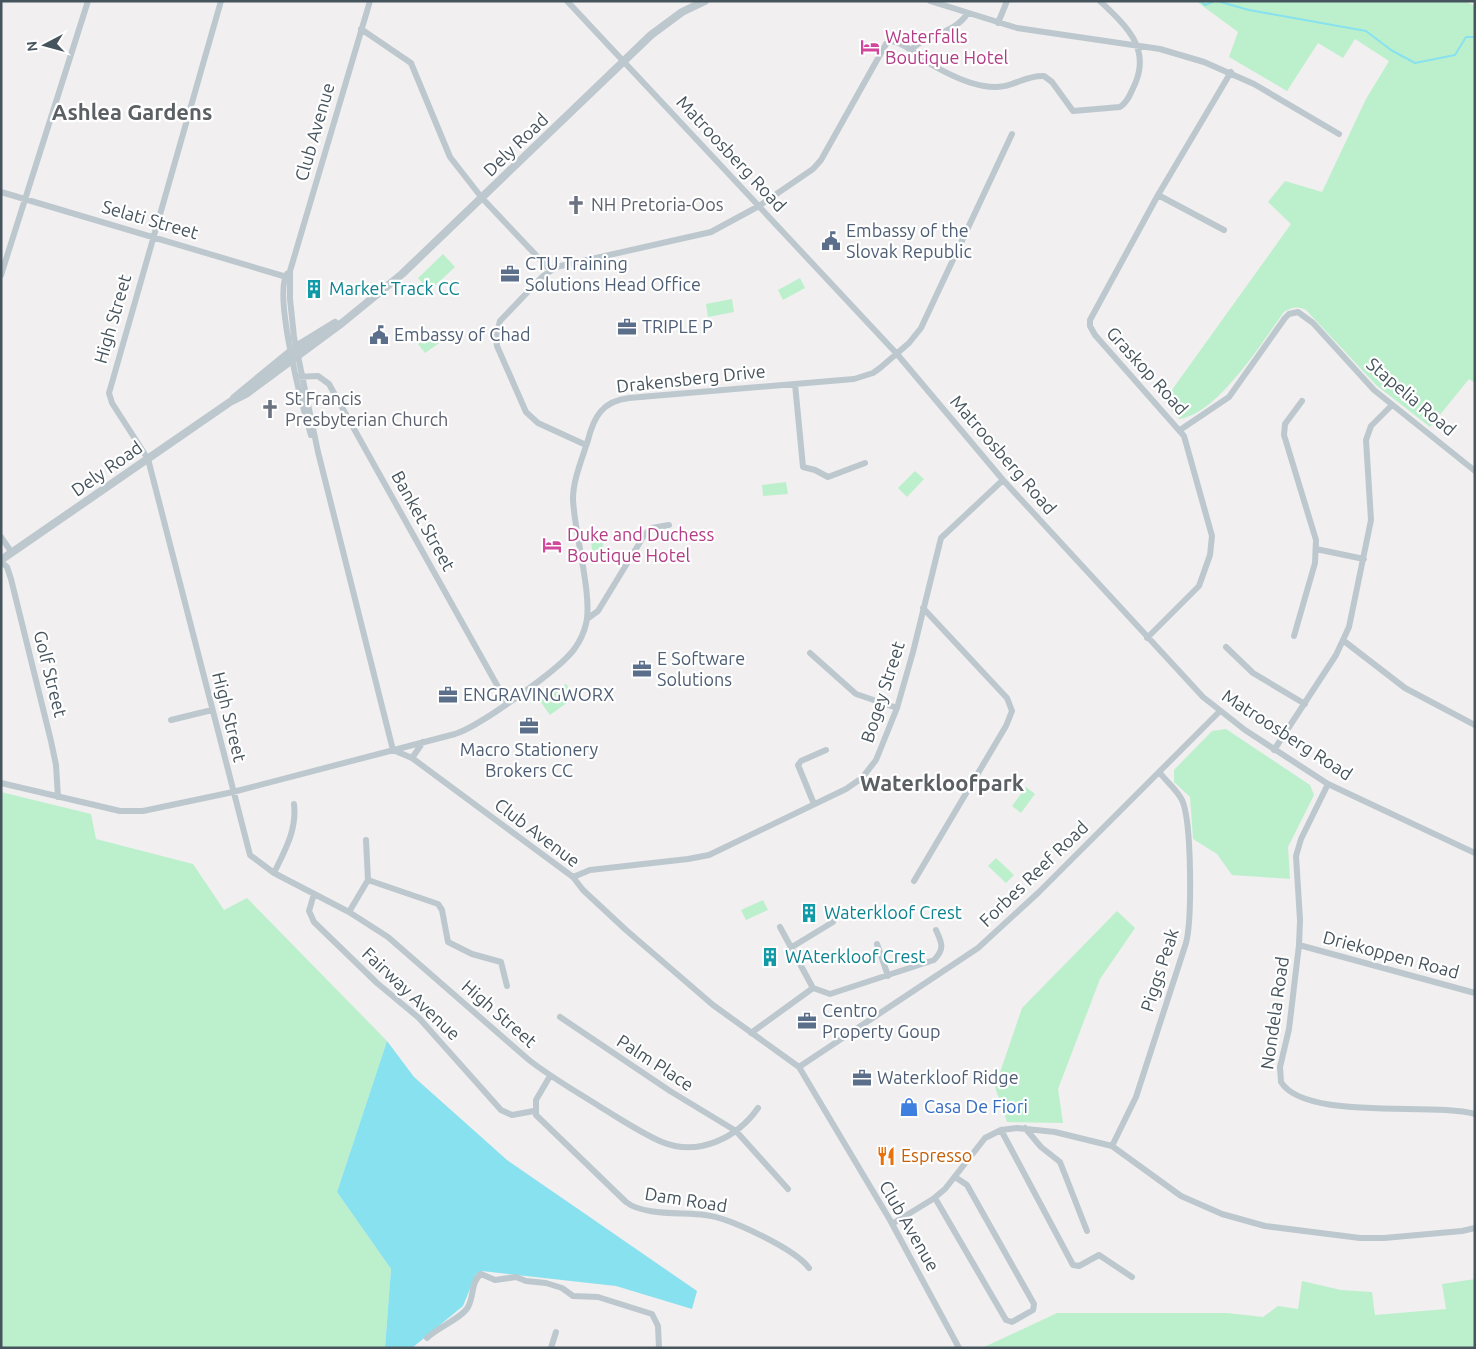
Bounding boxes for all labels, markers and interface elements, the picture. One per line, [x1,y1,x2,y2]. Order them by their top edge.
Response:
north arrow [20,20,70,70]
place label: Waterfalls Boutique Hotel [885,26,1009,67]
hotel icon: Waterfalls Boutique Hotel [859,36,881,58]
text: N [24,40,41,52]
street label: Club Avenue [290,80,338,183]
street label: Matroosberg Road [673,91,790,215]
district label: Ashlea Gardens [52,99,212,124]
street label: Dely Road [479,109,552,180]
church icon: NH Pretoria-Oos [565,194,587,216]
place label: NH Pretoria-Oos [591,194,724,214]
street label: Selati Street [100,196,201,242]
place label: Embassy of the Slovak Republic [846,220,972,261]
public building icon: Embassy of the Slovak Republic [820,230,842,252]
place label: CTU Training Solutions Head Office [525,253,701,294]
office icon: CTU Training Solutions Head Office [499,263,521,285]
street label: High Street [90,272,134,366]
building icon: Market Track CC [303,278,325,300]
place label: Market Track CC [329,278,460,298]
office icon: TRIPLE P [616,316,638,338]
place label: TRIPLE P [642,316,713,336]
street label: Graskop Road [1103,322,1192,418]
public building icon: Embassy of Chad [368,324,390,346]
place label: Embassy of Chad [394,324,530,344]
street label: Stapelia Road [1363,353,1460,439]
street label: Drakensberg Drive [615,360,766,396]
place label: St Francis Presbyterian Church [285,388,448,429]
street label: Matroosberg Road [947,391,1061,518]
church icon: St Francis Presbyterian Church [259,398,281,420]
street label: Dely Road [67,437,146,500]
street label: Banket Street [388,467,460,574]
place label: Duke and Duchess Boutique Hotel [567,524,714,565]
hotel icon: Duke and Duchess Boutique Hotel [541,534,563,556]
street label: Golf Street [31,628,71,719]
street label: Bogey Street [856,639,908,745]
place label: E Software Solutions [657,648,745,689]
office icon: E Software Solutions [631,658,653,680]
street label: High Street [209,670,251,764]
office icon: ENGRAVINGWORX [437,684,459,706]
place label: ENGRAVINGWORX [463,684,614,704]
street label: Matroosberg Road [1219,685,1356,784]
office icon: Macro Stationery Brokers CC [518,715,540,737]
place label: Macro Stationery Brokers CC [460,739,599,780]
district label: Waterkloofpark [860,770,1025,795]
street label: Club Avenue [491,794,584,871]
street label: Forbes Reef Road [975,817,1092,930]
building icon: Waterkloof Crest [798,902,820,924]
place label: Waterkloof Crest [824,902,962,922]
street label: Piggs Peak [1136,925,1182,1014]
street label: Driekoppen Road [1321,926,1461,982]
street label: Fairway Avenue [359,943,465,1044]
building icon: WAterkloof Crest [759,946,781,968]
place label: WAterkloof Crest [785,946,925,966]
street label: Nondela Road [1256,955,1292,1071]
street label: High Street [458,976,541,1051]
place label: Centro Property Goup [822,1000,941,1041]
office icon: Centro Property Goup [796,1010,818,1032]
street label: Palm Place [614,1030,698,1094]
office icon: Waterkloof Ridge [851,1067,873,1089]
place label: Waterkloof Ridge [877,1067,1019,1087]
shop icon: Casa De Fiori [898,1096,920,1118]
place label: Casa De Fiori [924,1096,1028,1116]
restaurant icon: Espresso [875,1145,897,1167]
place label: Espresso [901,1145,972,1165]
street label: Club Avenue [876,1177,944,1274]
street label: Dam Road [644,1183,729,1215]

